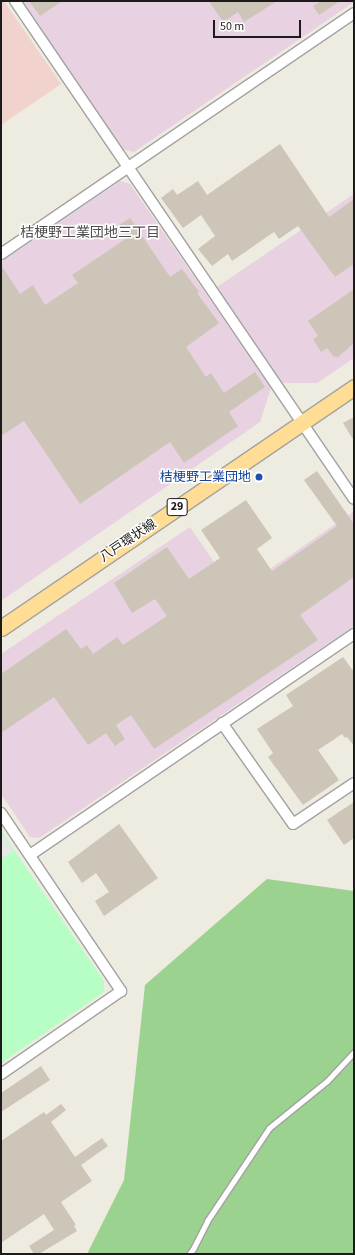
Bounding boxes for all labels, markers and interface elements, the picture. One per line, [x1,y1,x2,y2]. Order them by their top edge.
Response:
scale bar [215,12,303,38]
text: 50 m [220,18,244,35]
district label: 桔梗野工業団地三丁目 [20,225,160,241]
place label: 桔梗野工業団地 [160,469,251,485]
marker: 桔梗野工業団地 [254,472,264,482]
road number: 29 [166,497,188,517]
street label: 八戸環状線 [97,516,159,566]

